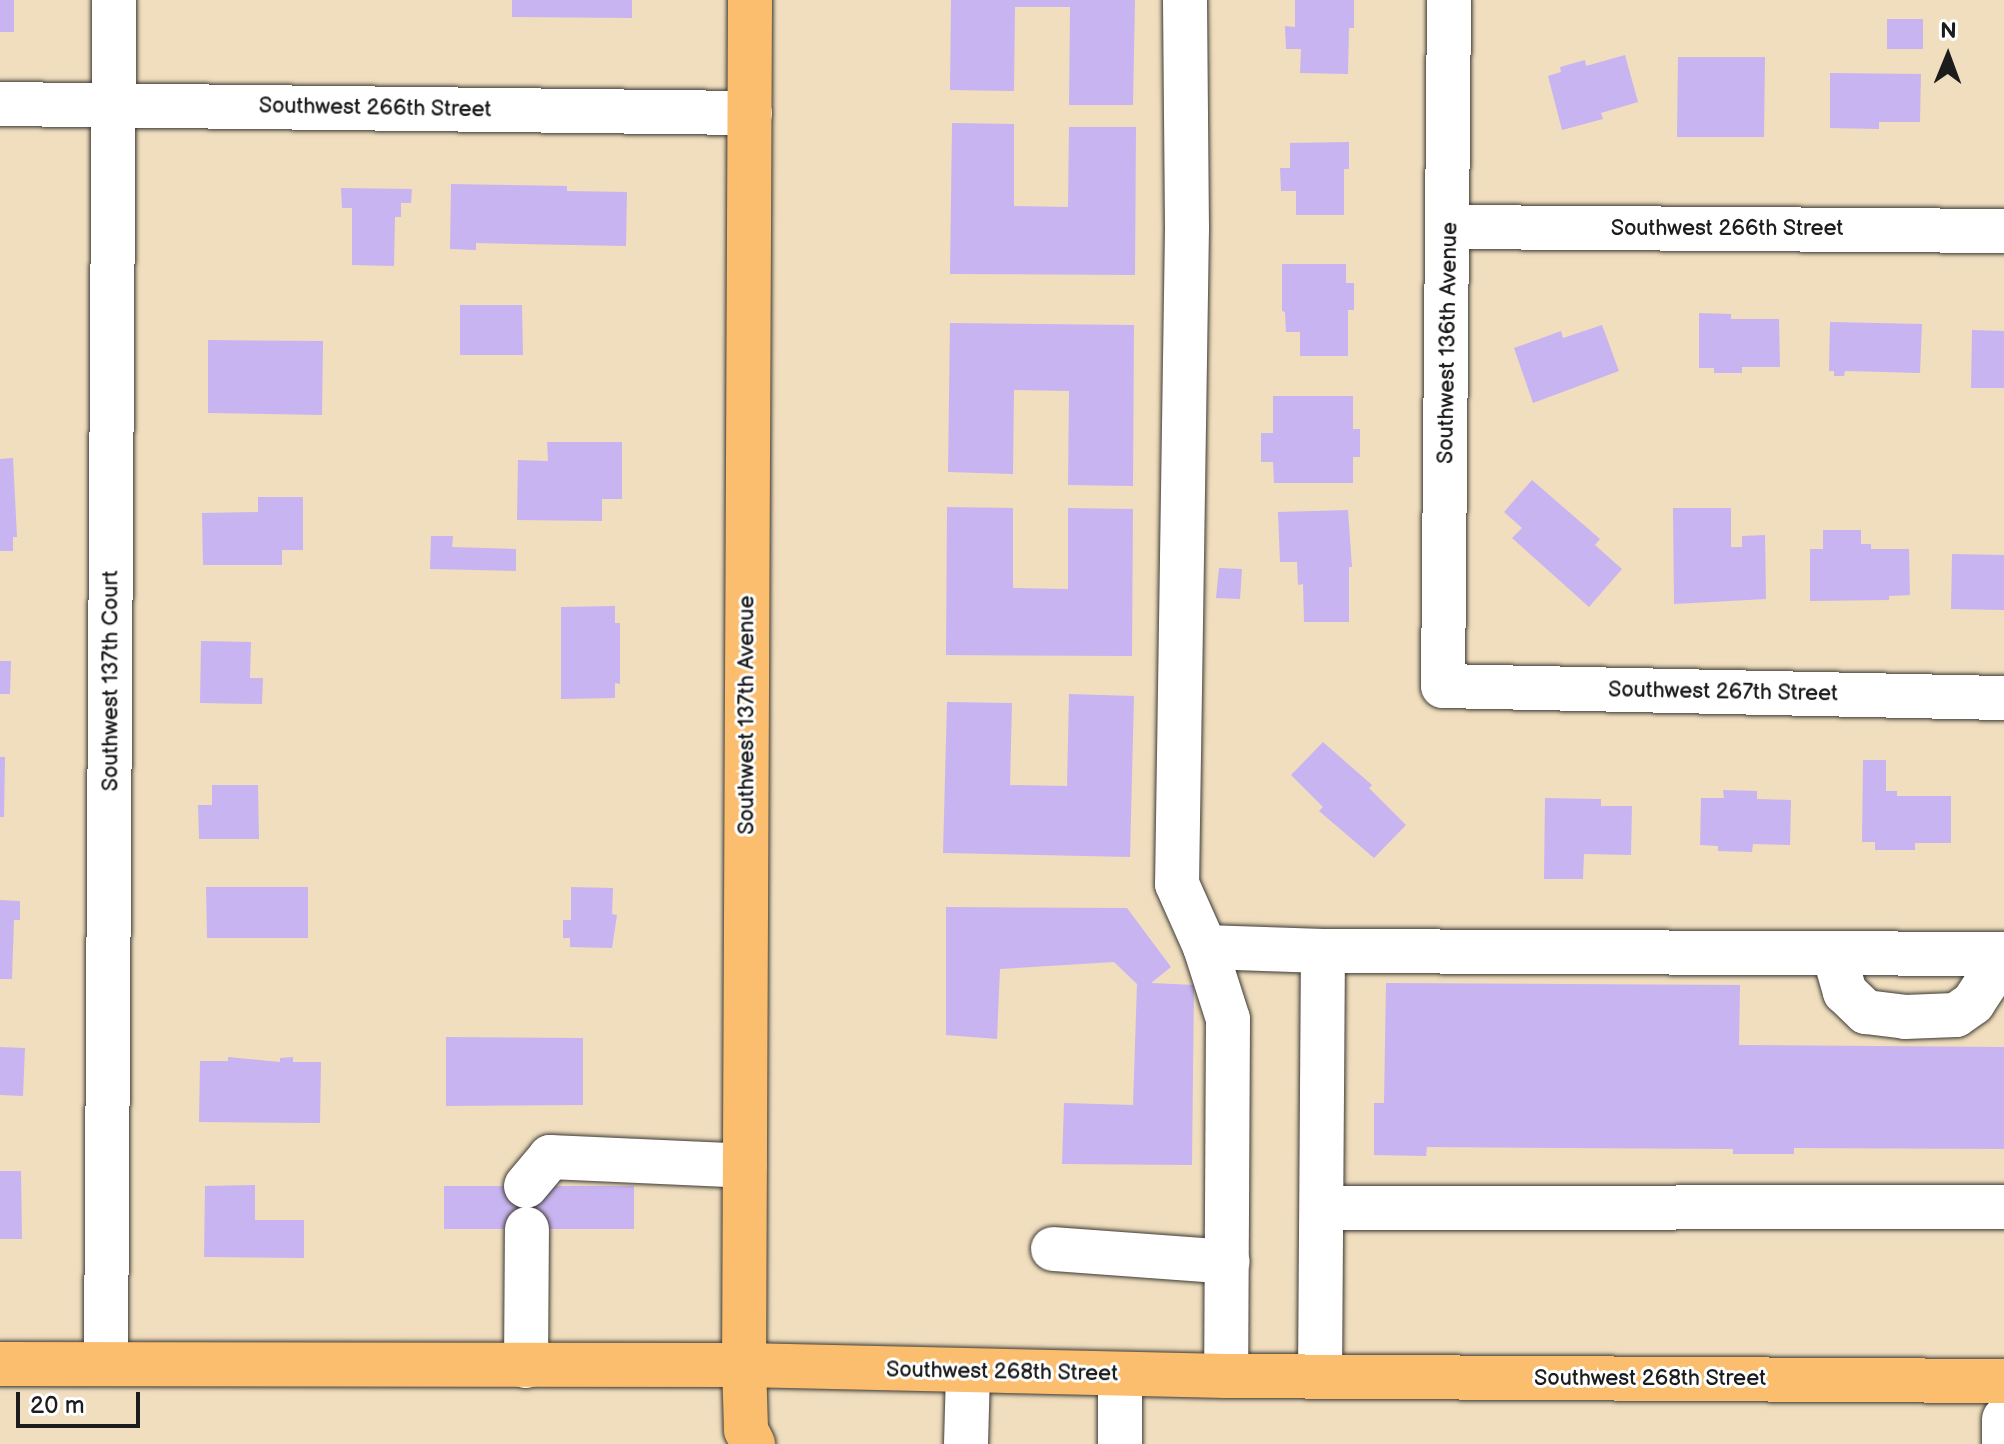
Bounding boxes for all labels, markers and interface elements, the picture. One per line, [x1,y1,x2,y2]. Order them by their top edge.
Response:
north arrow [1908,16,1988,96]
text: N [1940,18,1957,45]
street label: Southwest 266th Street [258,93,492,123]
street label: Southwest 266th Street [1611,216,1843,242]
street label: Southwest 136th Avenue [1433,222,1463,464]
street label: Southwest 137th Court [98,571,124,791]
street label: Southwest 137th Avenue [734,595,760,835]
street label: Southwest 267th Street [1608,677,1838,707]
street label: Southwest 268th Street [886,1357,1118,1387]
street label: Southwest 268th Street [1534,1366,1766,1392]
scale bar [20,1376,144,1426]
text: 20 m [30,1391,85,1420]

